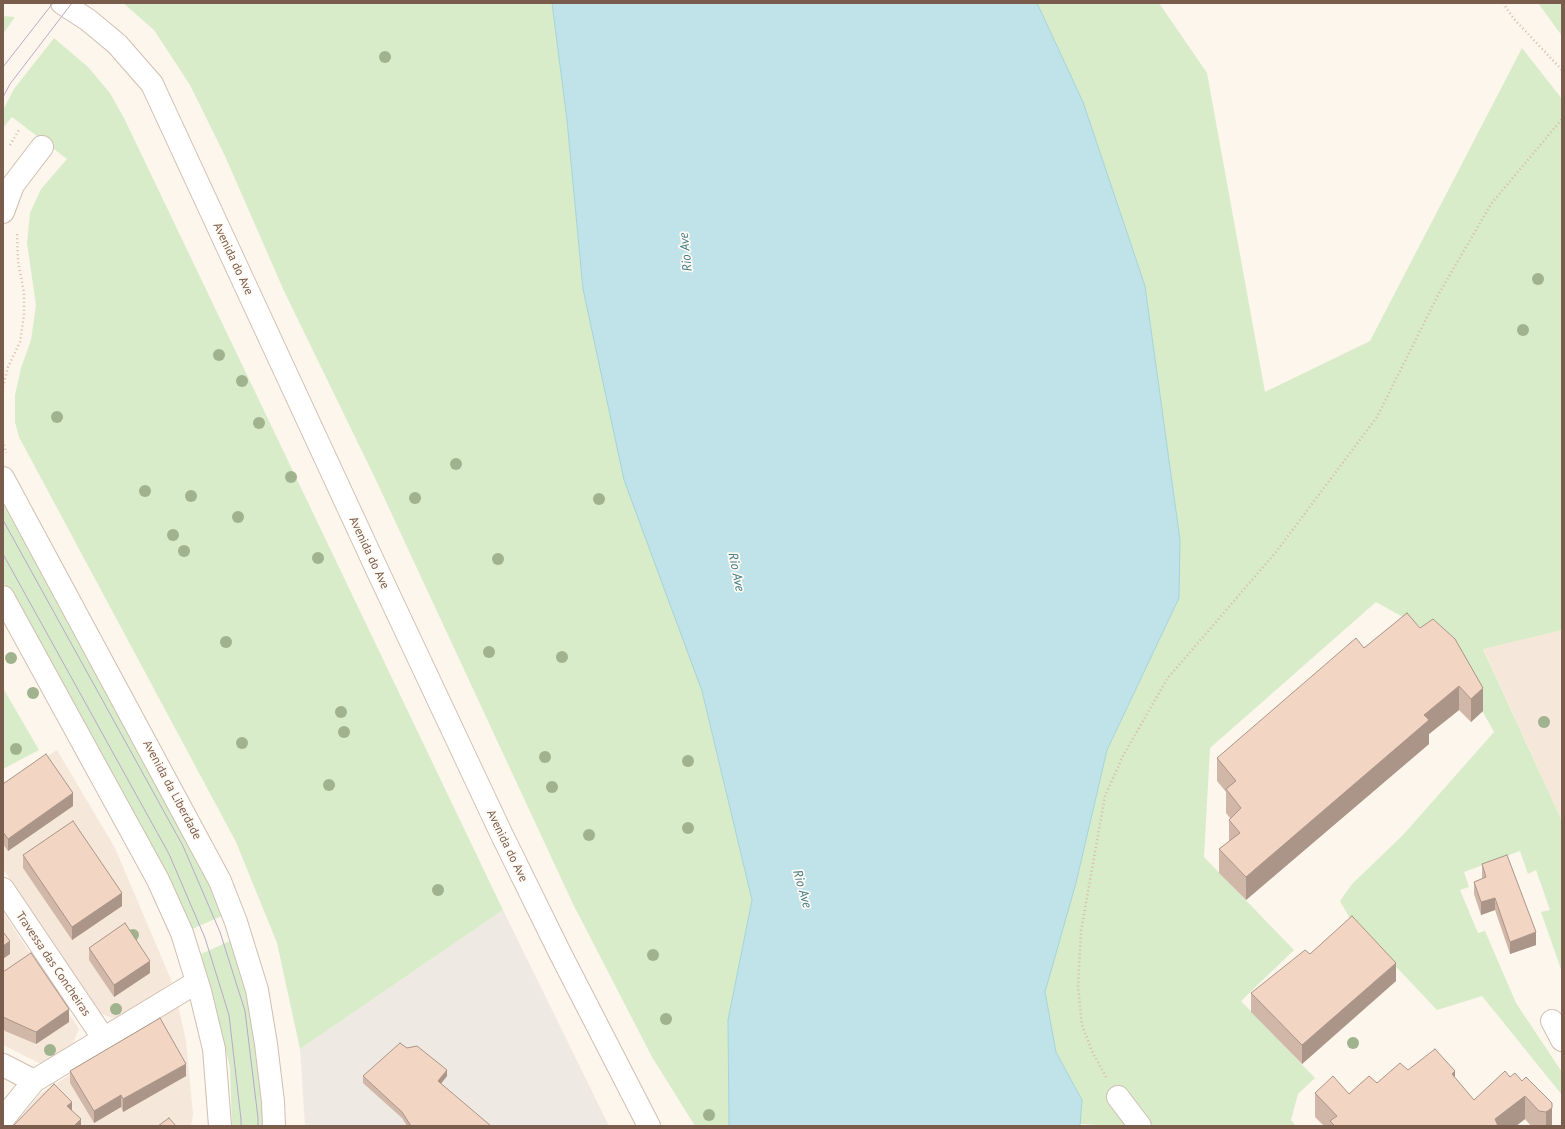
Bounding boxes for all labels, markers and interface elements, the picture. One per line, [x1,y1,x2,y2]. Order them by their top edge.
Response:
street label: Avenida do Ave [210,221,256,297]
water label: Rio Ave [676,232,696,272]
street label: Avenida do Ave [346,515,392,591]
water label: Rio Ave [725,551,747,593]
street label: Avenida da Liberdade [140,738,204,842]
street label: Avenida do Ave [483,808,531,884]
water label: Rio Ave [789,868,815,910]
street label: Travessa das Concheiras [13,909,93,1019]

